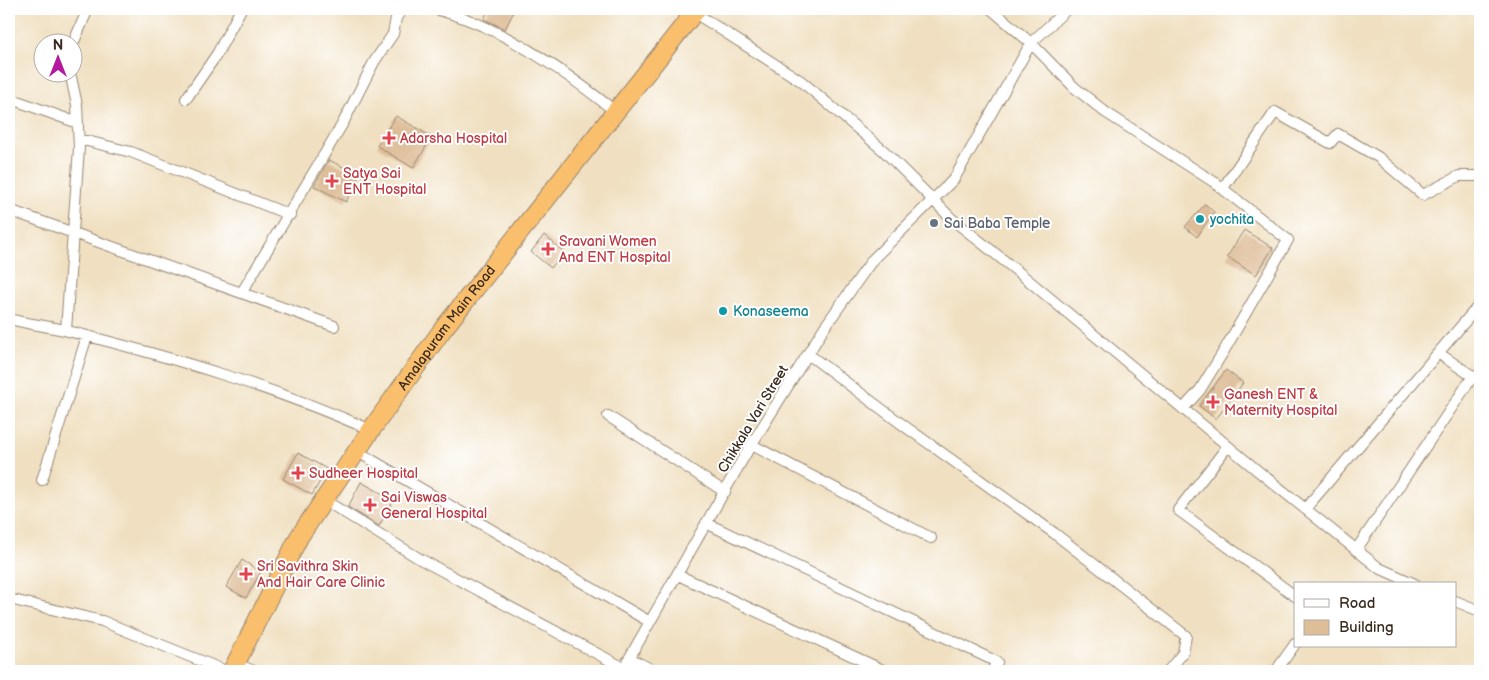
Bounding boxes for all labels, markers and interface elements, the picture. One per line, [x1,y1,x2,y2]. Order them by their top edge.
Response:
north arrow [32,32,82,82]
text: N [53,37,63,54]
place label: Adarsha Hospital [400,130,507,147]
marker: Adarsha Hospital [382,131,396,145]
place label: Satya Sai ENT Hospital [343,165,426,198]
marker: Satya Sai ENT Hospital [325,174,339,188]
place label: yochita [1209,211,1254,228]
marker: yochita [1194,213,1206,225]
place label: Sai Baba Temple [944,215,1050,232]
marker: Sai Baba Temple [928,217,940,229]
place label: Sravani Women And ENT Hospital [559,233,671,266]
marker: Sravani Women And ENT Hospital [541,242,555,256]
street label: Amalapuram Main Road [394,262,499,393]
place label: Konaseema [733,303,809,320]
marker: Konaseema [717,305,729,317]
street label: Chikkala Vari Street [714,362,792,476]
place label: Ganesh ENT & Maternity Hospital [1224,386,1337,419]
marker: Ganesh ENT & Maternity Hospital [1206,395,1220,409]
place label: Sudheer Hospital [309,465,418,482]
marker: Sudheer Hospital [291,466,305,480]
place label: Sai Viswas General Hospital [381,489,487,522]
marker: Sai Viswas General Hospital [363,498,377,512]
place label: Sri Savithra Skin And Hair Care Clinic [257,558,385,591]
marker: Sri Savithra Skin And Hair Care Clinic [239,567,253,581]
legend [1294,582,1456,648]
text: Road [1339,594,1375,613]
text: Building [1339,618,1394,637]

